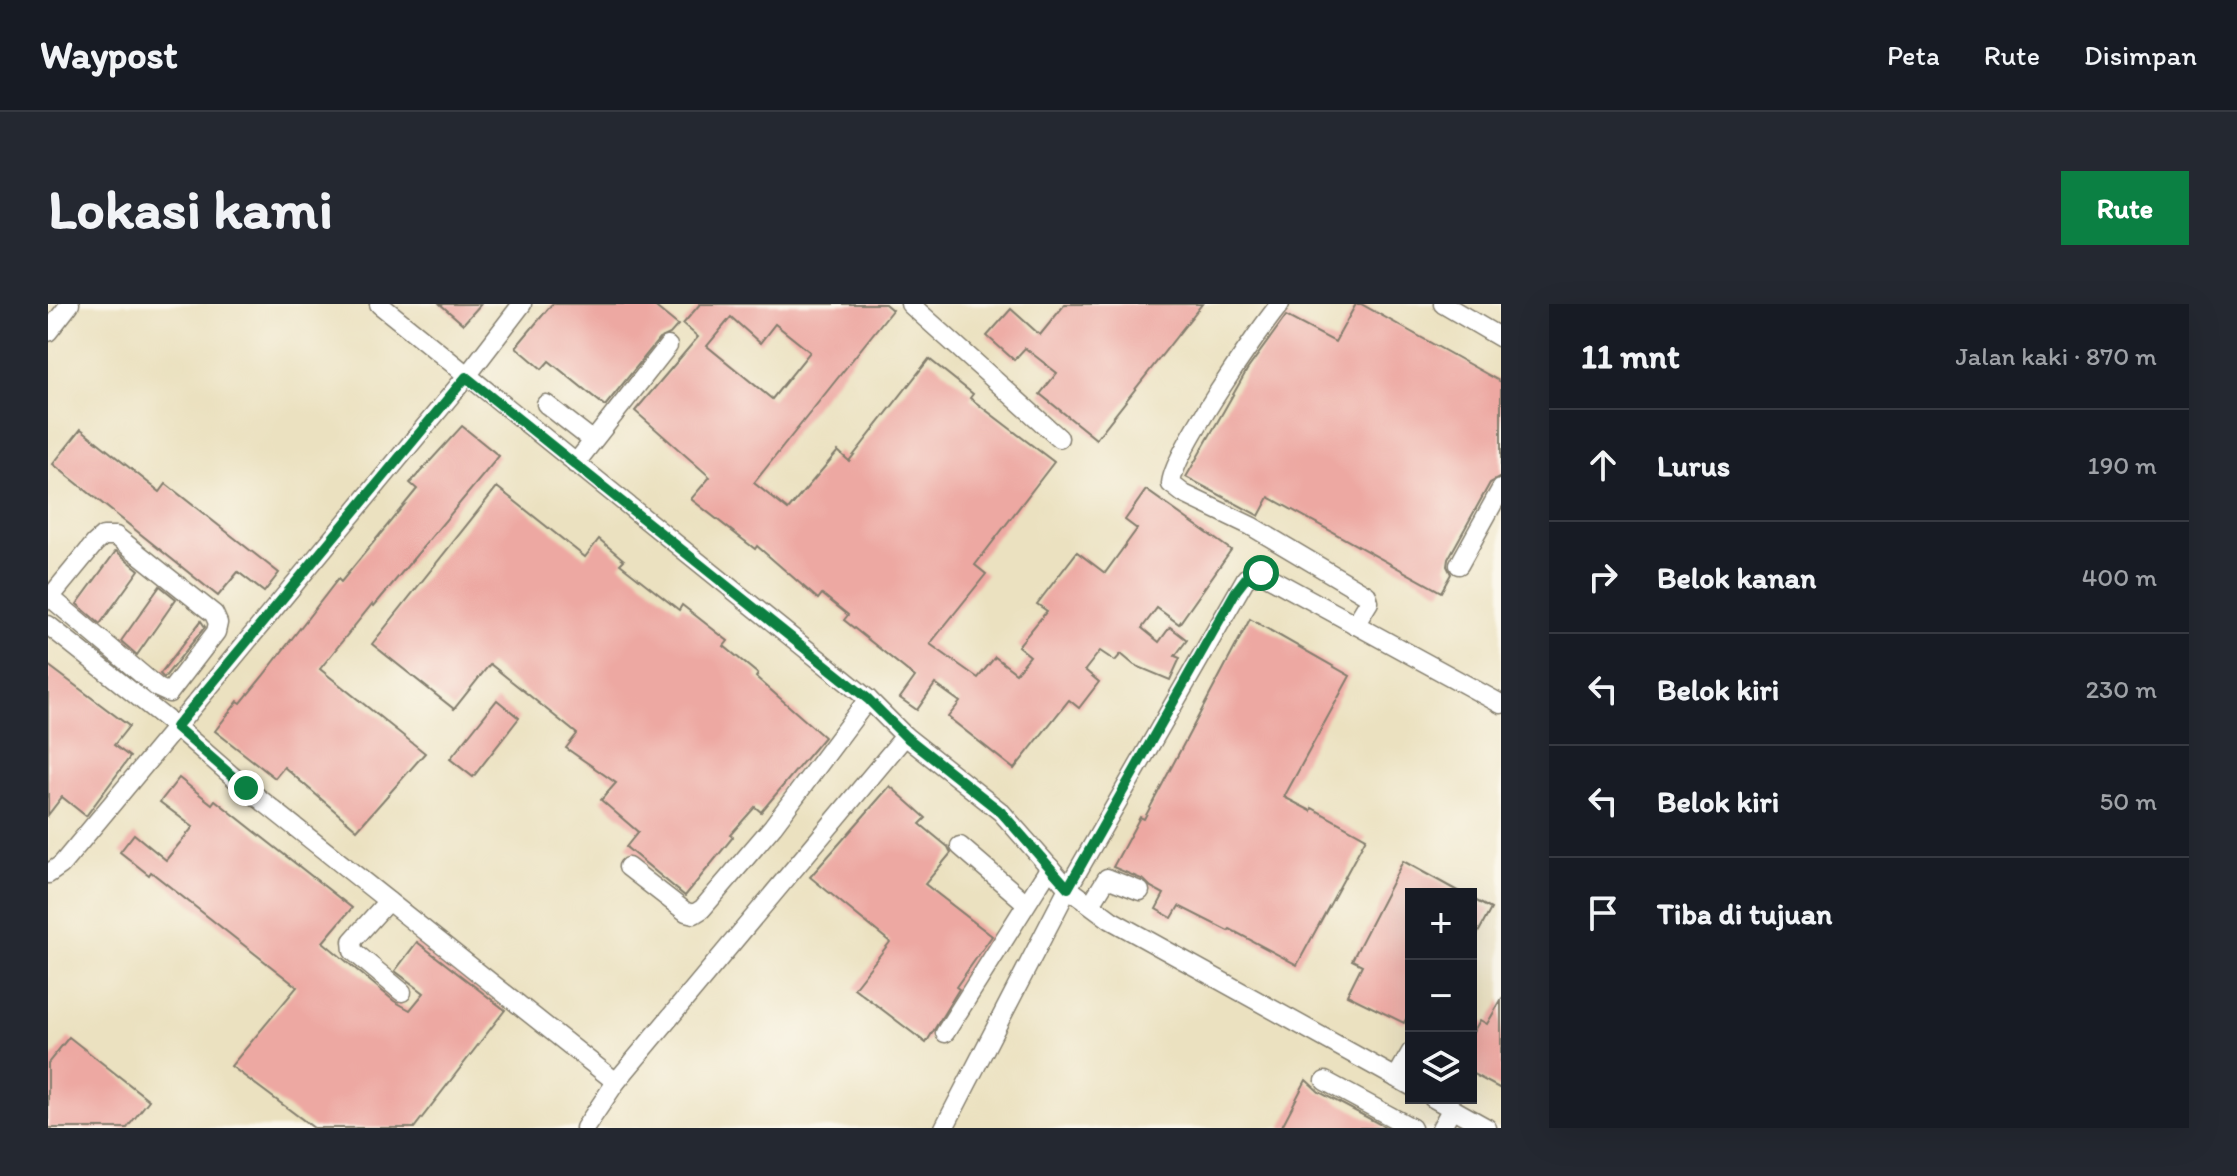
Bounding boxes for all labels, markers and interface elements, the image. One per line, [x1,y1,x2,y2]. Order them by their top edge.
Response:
text: Waypost [40,32,178,78]
text: Peta [1887,38,1940,72]
text: Rute [1984,38,2040,72]
text: Disimpan [2084,38,2197,72]
button: Rute [2061,171,2189,245]
text: Lokasi kami [48,175,333,242]
text: 11 mnt [1581,336,1680,377]
text: Jalan kaki · 870 m [1956,340,2157,372]
icon: ahead [1581,443,1625,487]
text: Lurus [1657,447,1730,484]
text: 190 m [2088,449,2157,481]
route start [1243,555,1279,591]
icon: right [1581,555,1625,599]
text: Belok kanan [1657,559,1816,596]
text: 400 m [2082,561,2157,593]
icon: left [1581,667,1625,711]
text: Belok kiri [1657,671,1779,708]
text: 230 m [2085,673,2157,705]
route end [228,770,264,806]
icon: left [1581,779,1625,823]
text: Belok kiri [1657,783,1779,820]
text: 50 m [2100,785,2157,817]
map controls [1405,888,1477,1104]
button: + [1405,888,1477,960]
icon: arrive [1581,891,1625,935]
text: Tiba di tujuan [1657,895,1832,932]
button: − [1405,960,1477,1032]
button: layers [1405,1032,1477,1104]

